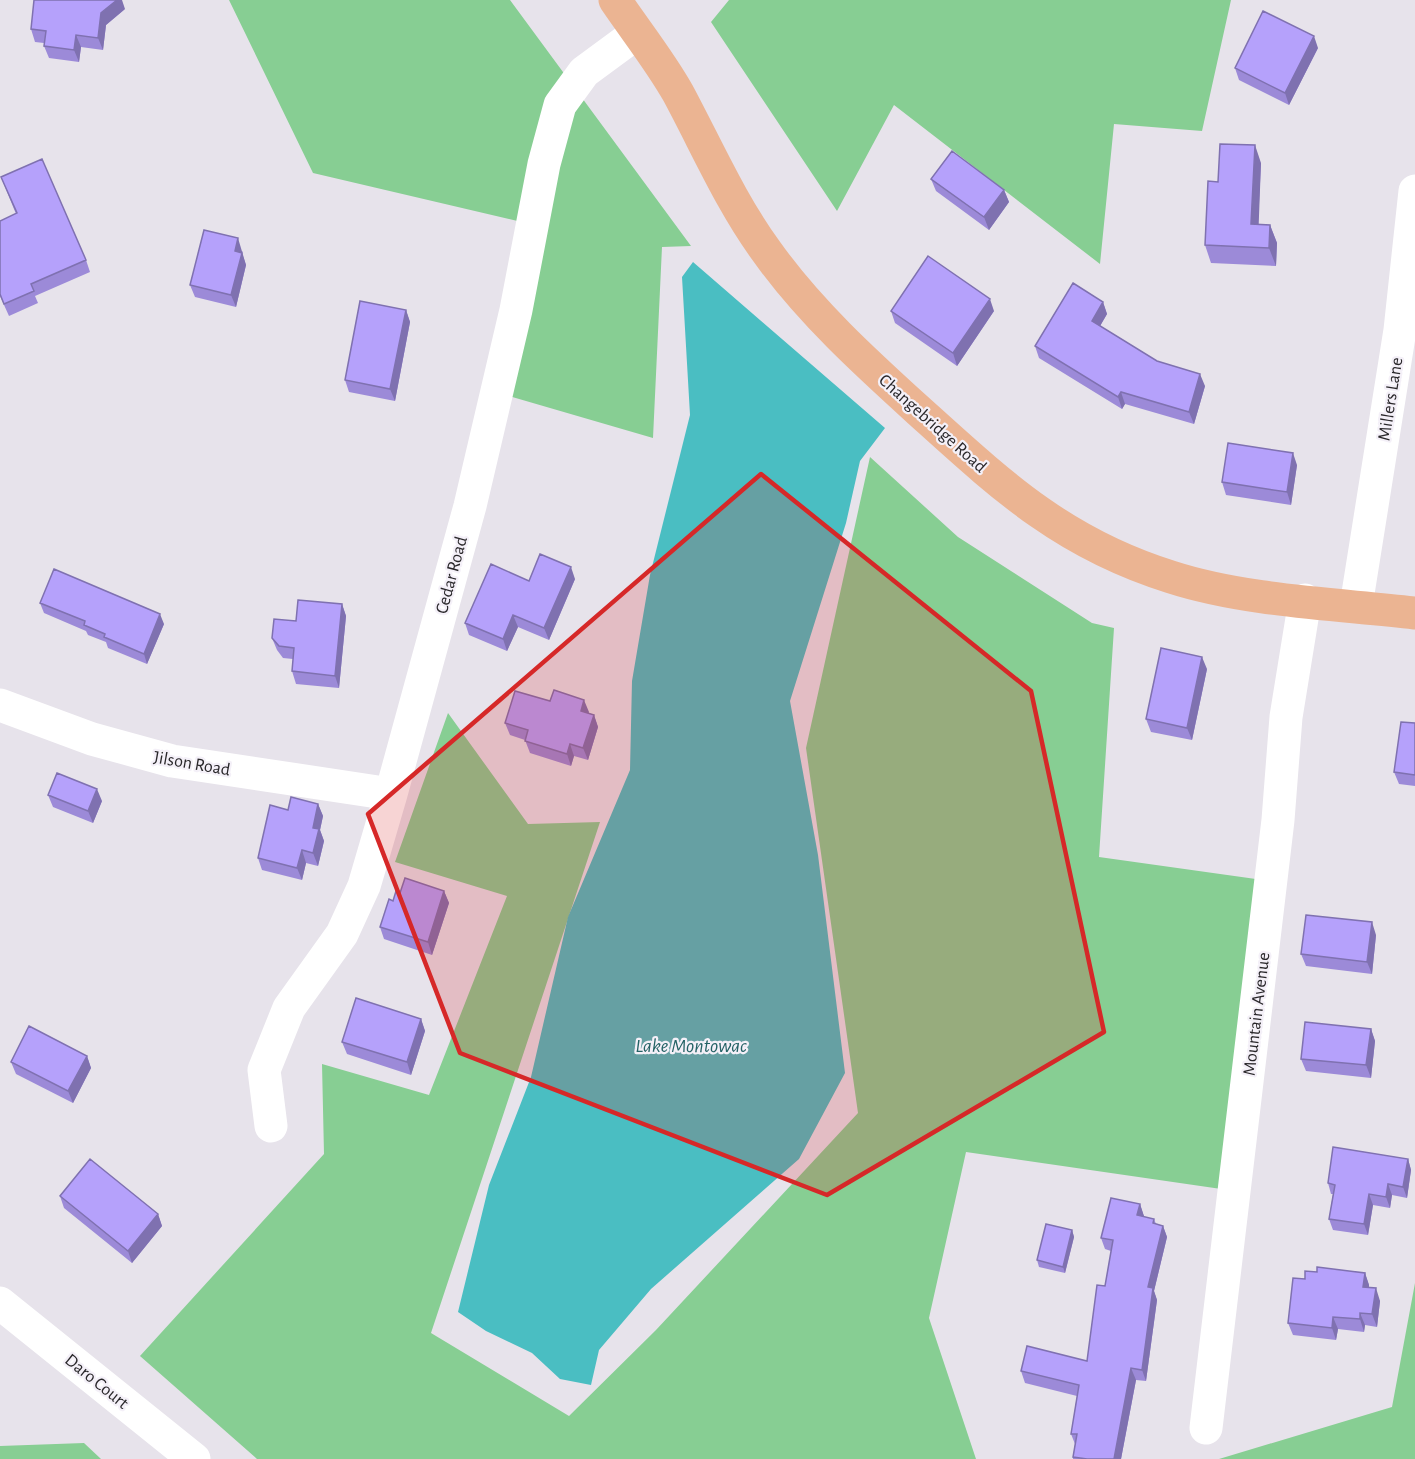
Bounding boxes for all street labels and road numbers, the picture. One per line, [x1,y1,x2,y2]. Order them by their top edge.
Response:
street label: Millers Lane [1375,356,1406,442]
street label: Changebridge Road [875,371,989,476]
street label: Cedar Road [433,535,471,616]
street label: Jilson Road [152,748,232,780]
street label: Mountain Avenue [1240,951,1273,1077]
street label: Daro Court [61,1351,132,1413]

